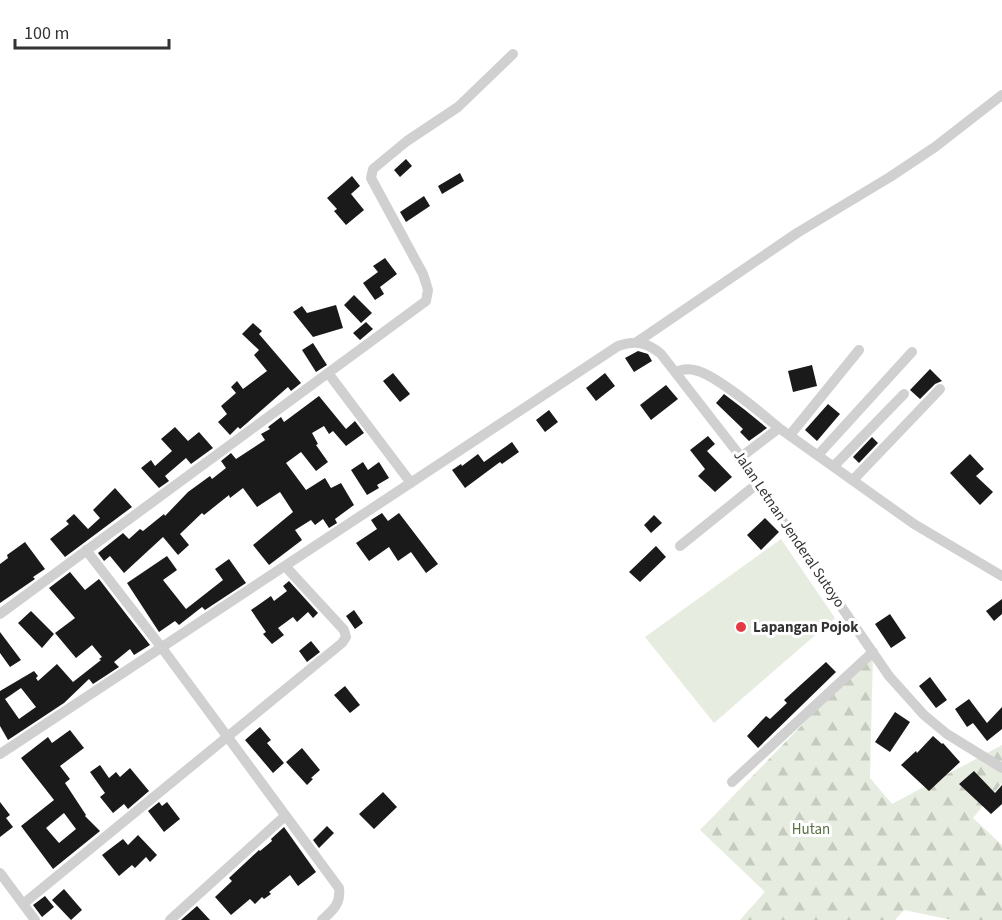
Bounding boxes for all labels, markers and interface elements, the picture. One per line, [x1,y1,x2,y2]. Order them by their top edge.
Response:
scale bar [15,12,170,50]
text: 100 m [24,21,69,46]
street label: Jalan Letnan Jenderal Sutoyo [728,446,850,612]
place label: Lapangan Pojok [753,617,859,638]
marker: Lapangan Pojok [734,620,748,634]
park label: Hutan [792,819,830,840]

